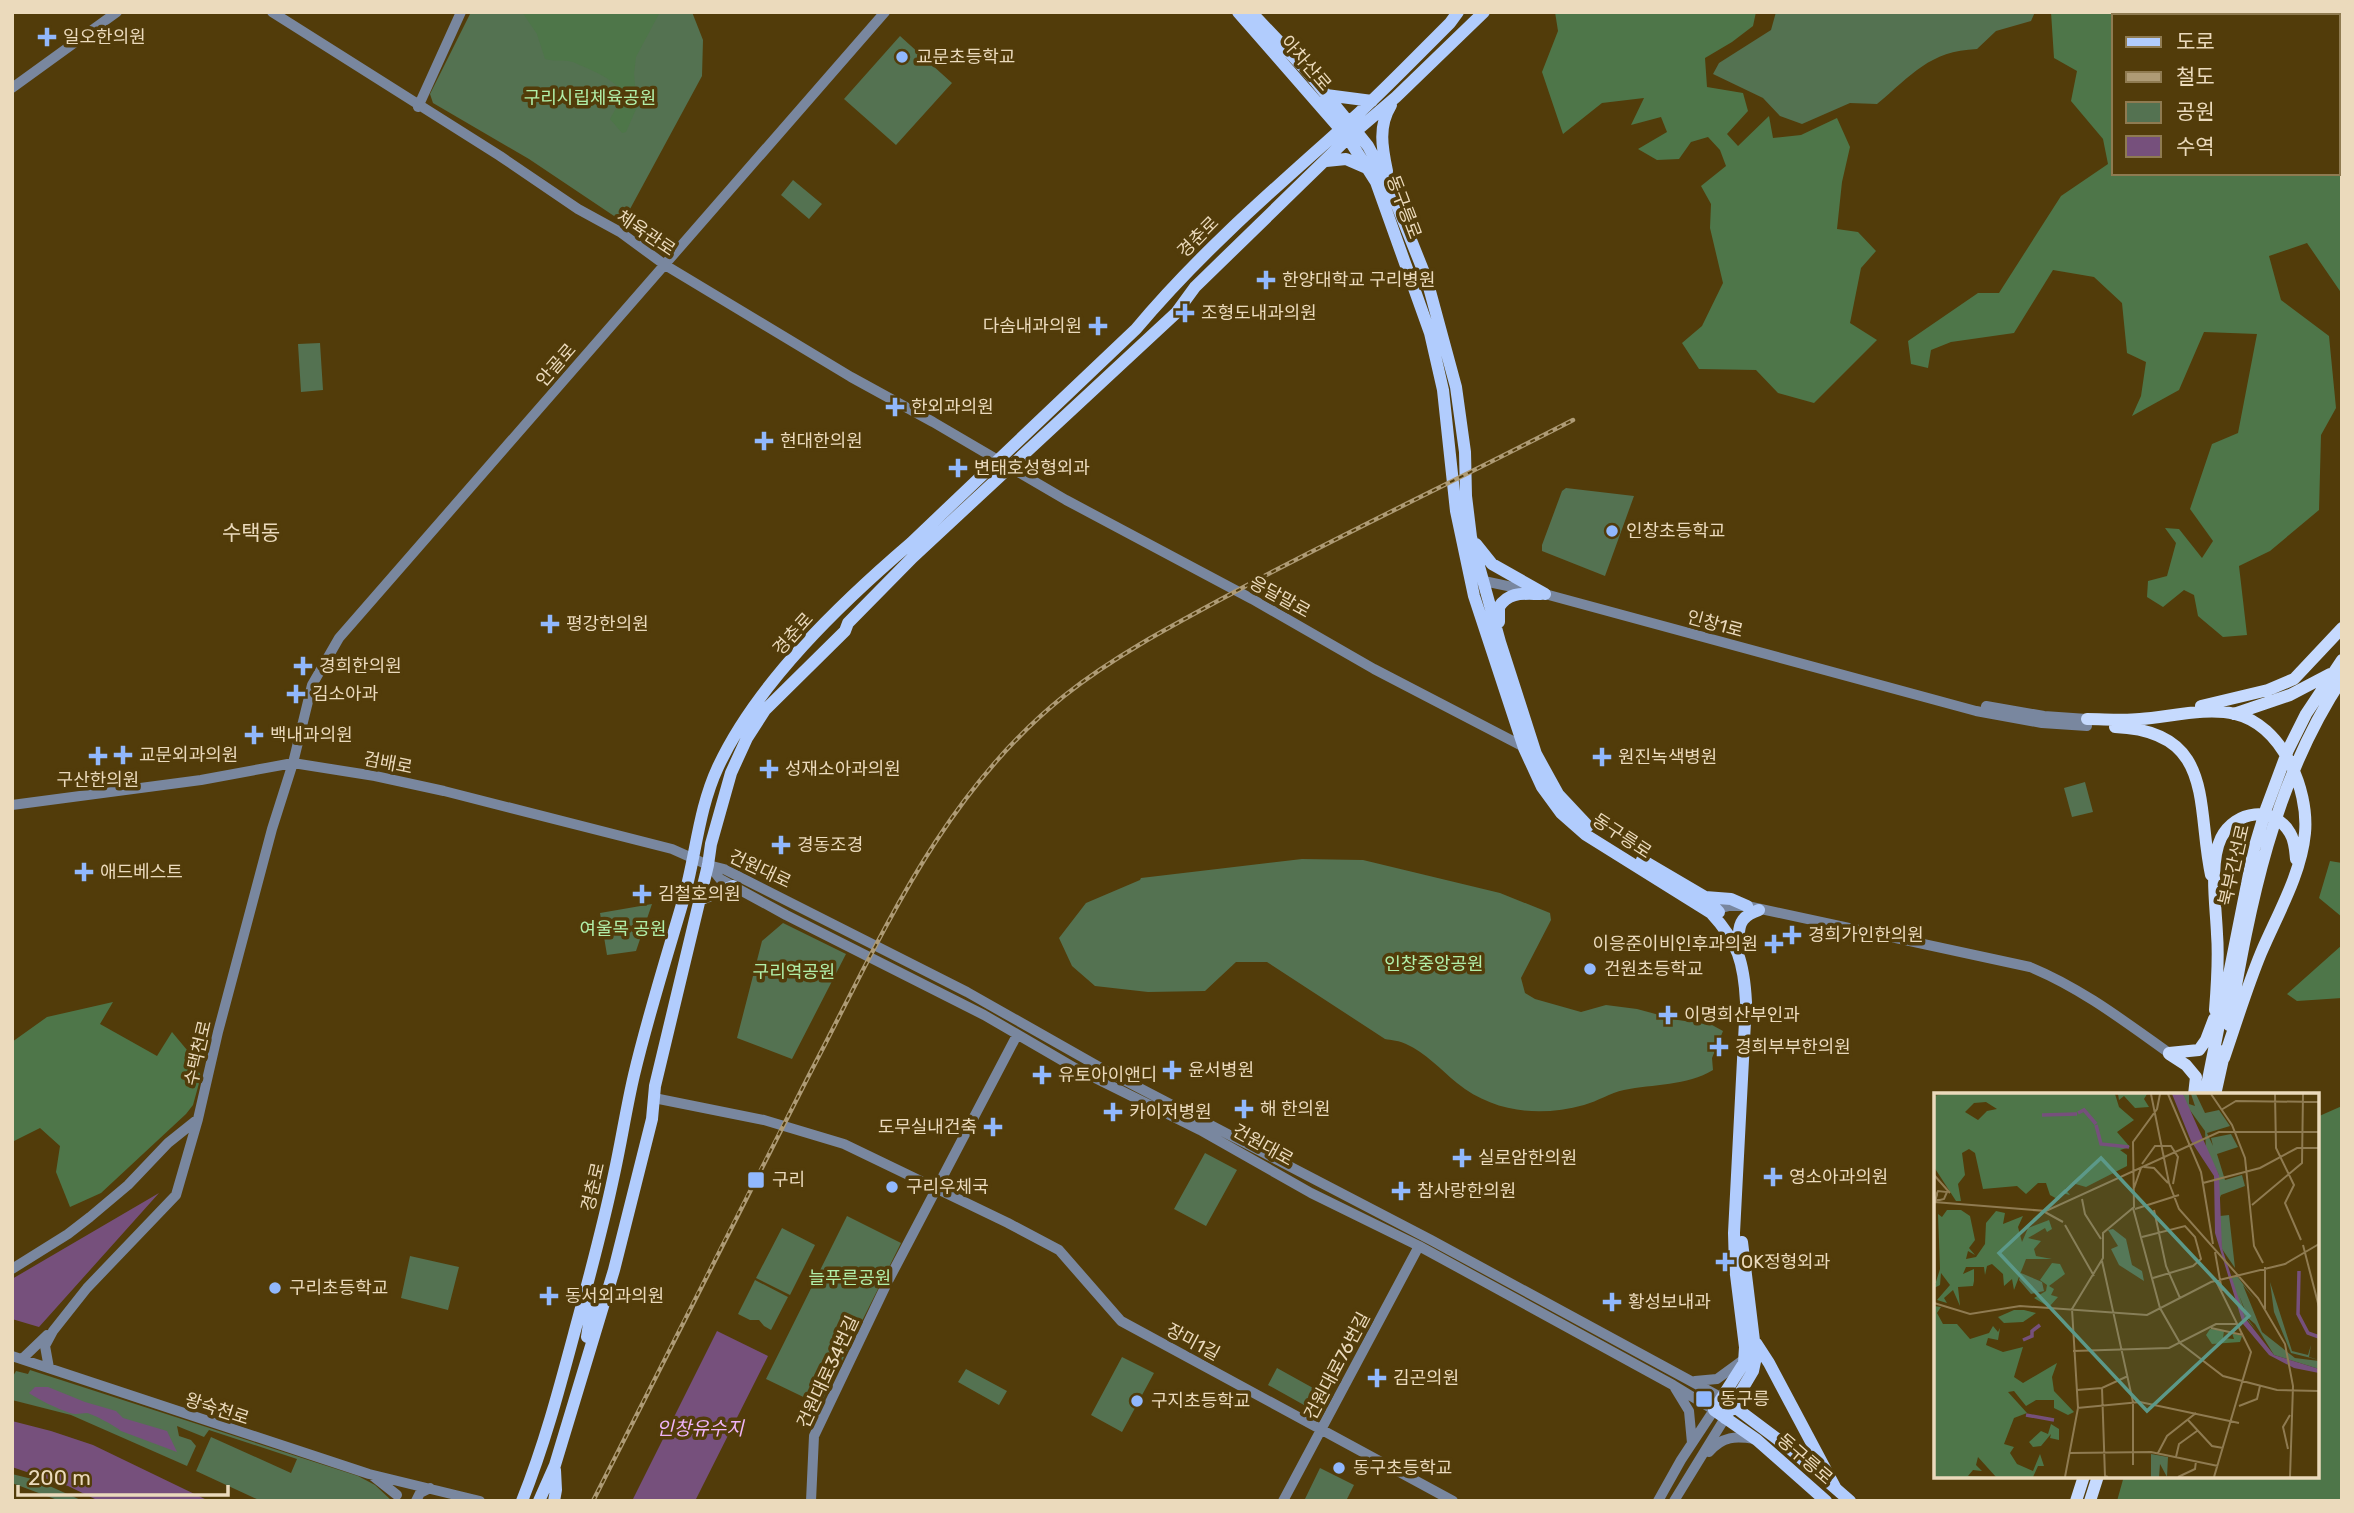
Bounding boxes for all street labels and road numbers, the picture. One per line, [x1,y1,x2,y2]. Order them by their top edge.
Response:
street label: 아차산로 [1276,31,1336,95]
street label: 동구릉로 [1382,172,1426,242]
street label: 체육관로 [612,205,680,261]
street label: 경춘로 [1173,212,1223,262]
street label: 안골로 [531,339,581,391]
street label: 응달말로 [1246,571,1314,623]
street label: 인창1로 [1684,606,1746,642]
street label: 경춘로 [768,608,818,660]
street label: 검배로 [362,747,414,779]
street label: 동구릉로 [1588,809,1656,863]
street label: 북부간선로 [2214,822,2254,908]
street label: 건원대로 [725,845,795,893]
street label: 수택천로 [180,1018,216,1088]
street label: 건원대로 [1229,1119,1297,1171]
street label: 경춘로 [577,1160,609,1214]
street label: 건원대로76번길 [1299,1308,1375,1424]
street label: 건원대로34번길 [792,1312,864,1432]
street label: 장미1길 [1162,1319,1224,1365]
street label: 왕숙천로 [182,1388,252,1430]
street label: 동구릉로 [1773,1429,1837,1489]

